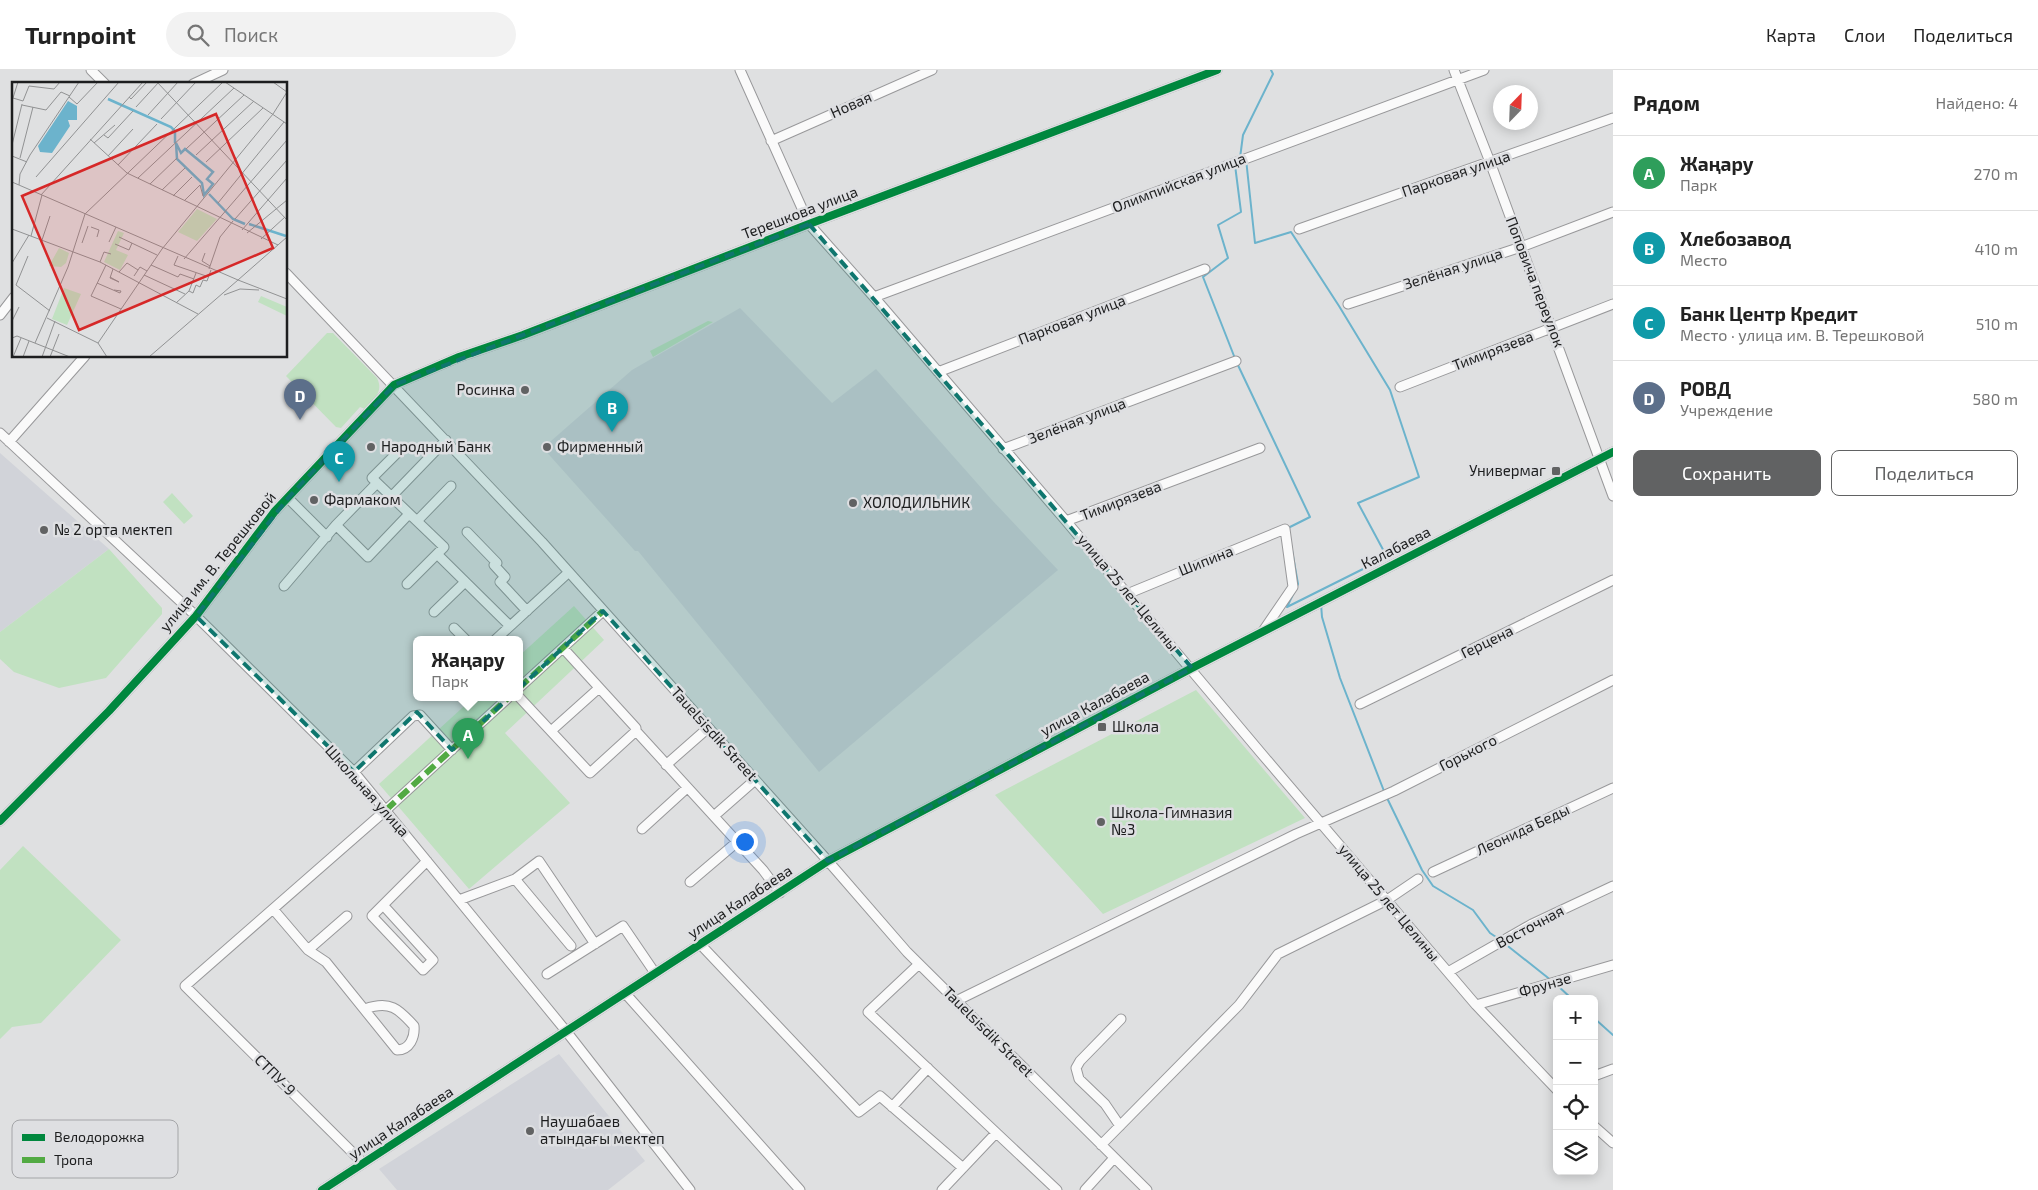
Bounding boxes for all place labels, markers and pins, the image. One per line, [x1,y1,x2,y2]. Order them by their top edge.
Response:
pin: D [284,379,316,420]
place label: Росинка [456,380,515,398]
marker: Росинка [519,384,531,396]
pin: B [596,391,628,432]
place label: Народный Банк [381,437,491,455]
place label: Фирменный [557,437,643,455]
pin: C [323,441,355,482]
marker: Народный Банк [365,441,377,453]
marker: Фирменный [541,441,553,453]
place label: Универмаг [1469,461,1546,479]
marker: Универмаг [1550,465,1562,477]
place label: Фармаком [324,490,401,508]
place label: ХОЛОДИЛЬНИК [863,493,970,511]
marker: Фармаком [308,494,320,506]
marker: ХОЛОДИЛЬНИК [847,497,859,509]
place label: № 2 орта мектеп [54,520,173,538]
marker: № 2 орта мектеп [38,524,50,536]
place label: Школа [1112,717,1159,735]
pin: A [452,718,484,759]
marker: Школа [1096,721,1108,733]
place label: Школа-Гимназия №3 [1111,803,1233,838]
marker: Школа-Гимназия №3 [1095,816,1107,828]
place label: Наушабаев атындағы мектеп [540,1112,665,1147]
marker: Наушабаев атындағы мектеп [524,1125,536,1137]

